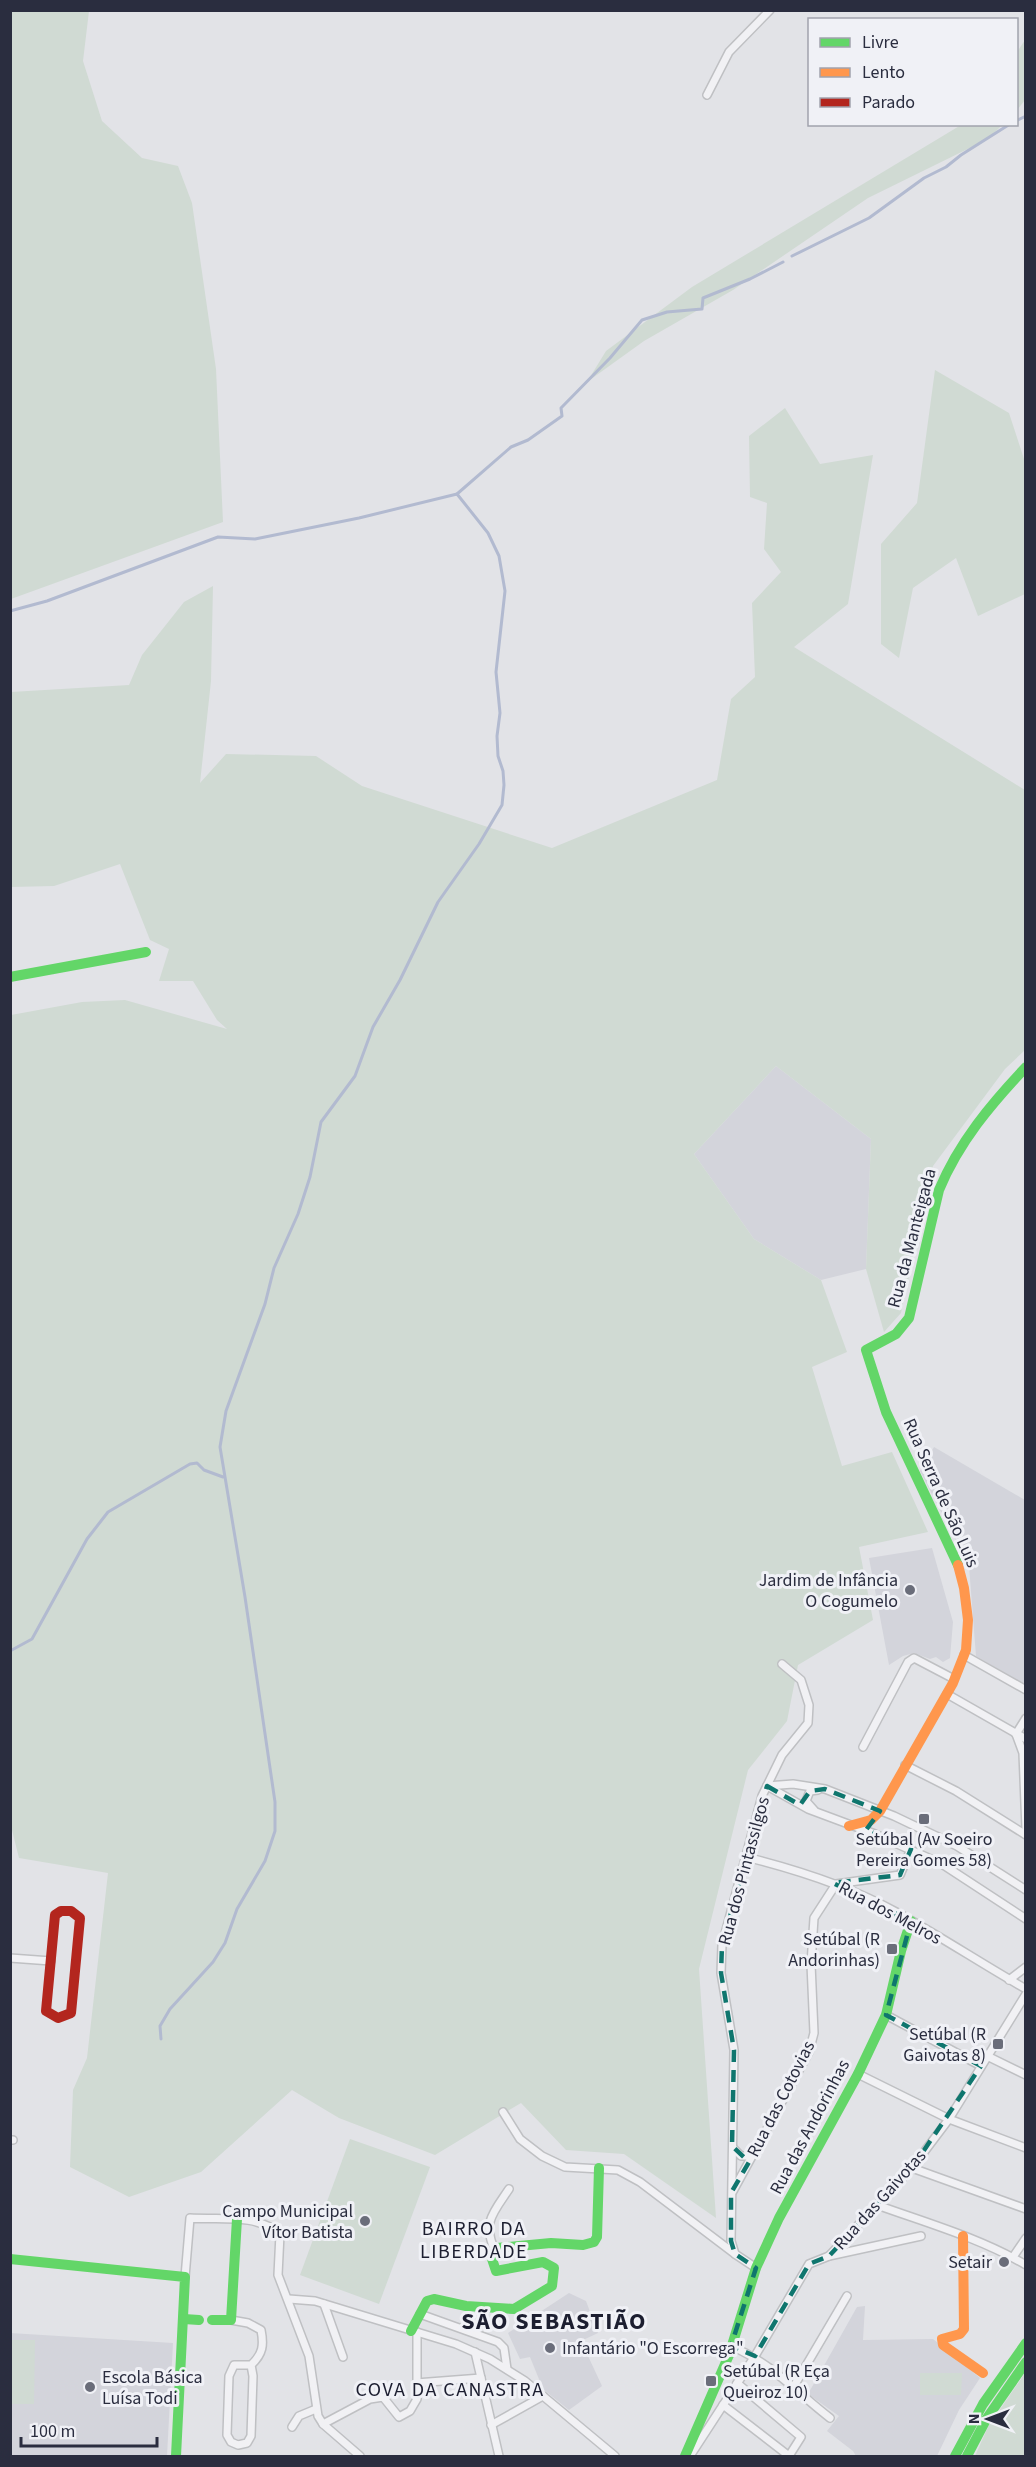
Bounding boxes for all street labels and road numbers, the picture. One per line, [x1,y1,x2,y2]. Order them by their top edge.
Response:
street label: Rua da Manteigada [881,1165,943,1311]
street label: Rua Serra de São Luis [897,1414,985,1572]
street label: Rua dos Pintassilgos [712,1794,776,1948]
street label: Rua dos Melros [834,1875,946,1951]
street label: Rua das Cotovias [741,2036,821,2162]
street label: Rua das Andorinhas [764,2055,856,2199]
street label: Rua das Gaivotas [828,2144,932,2256]

